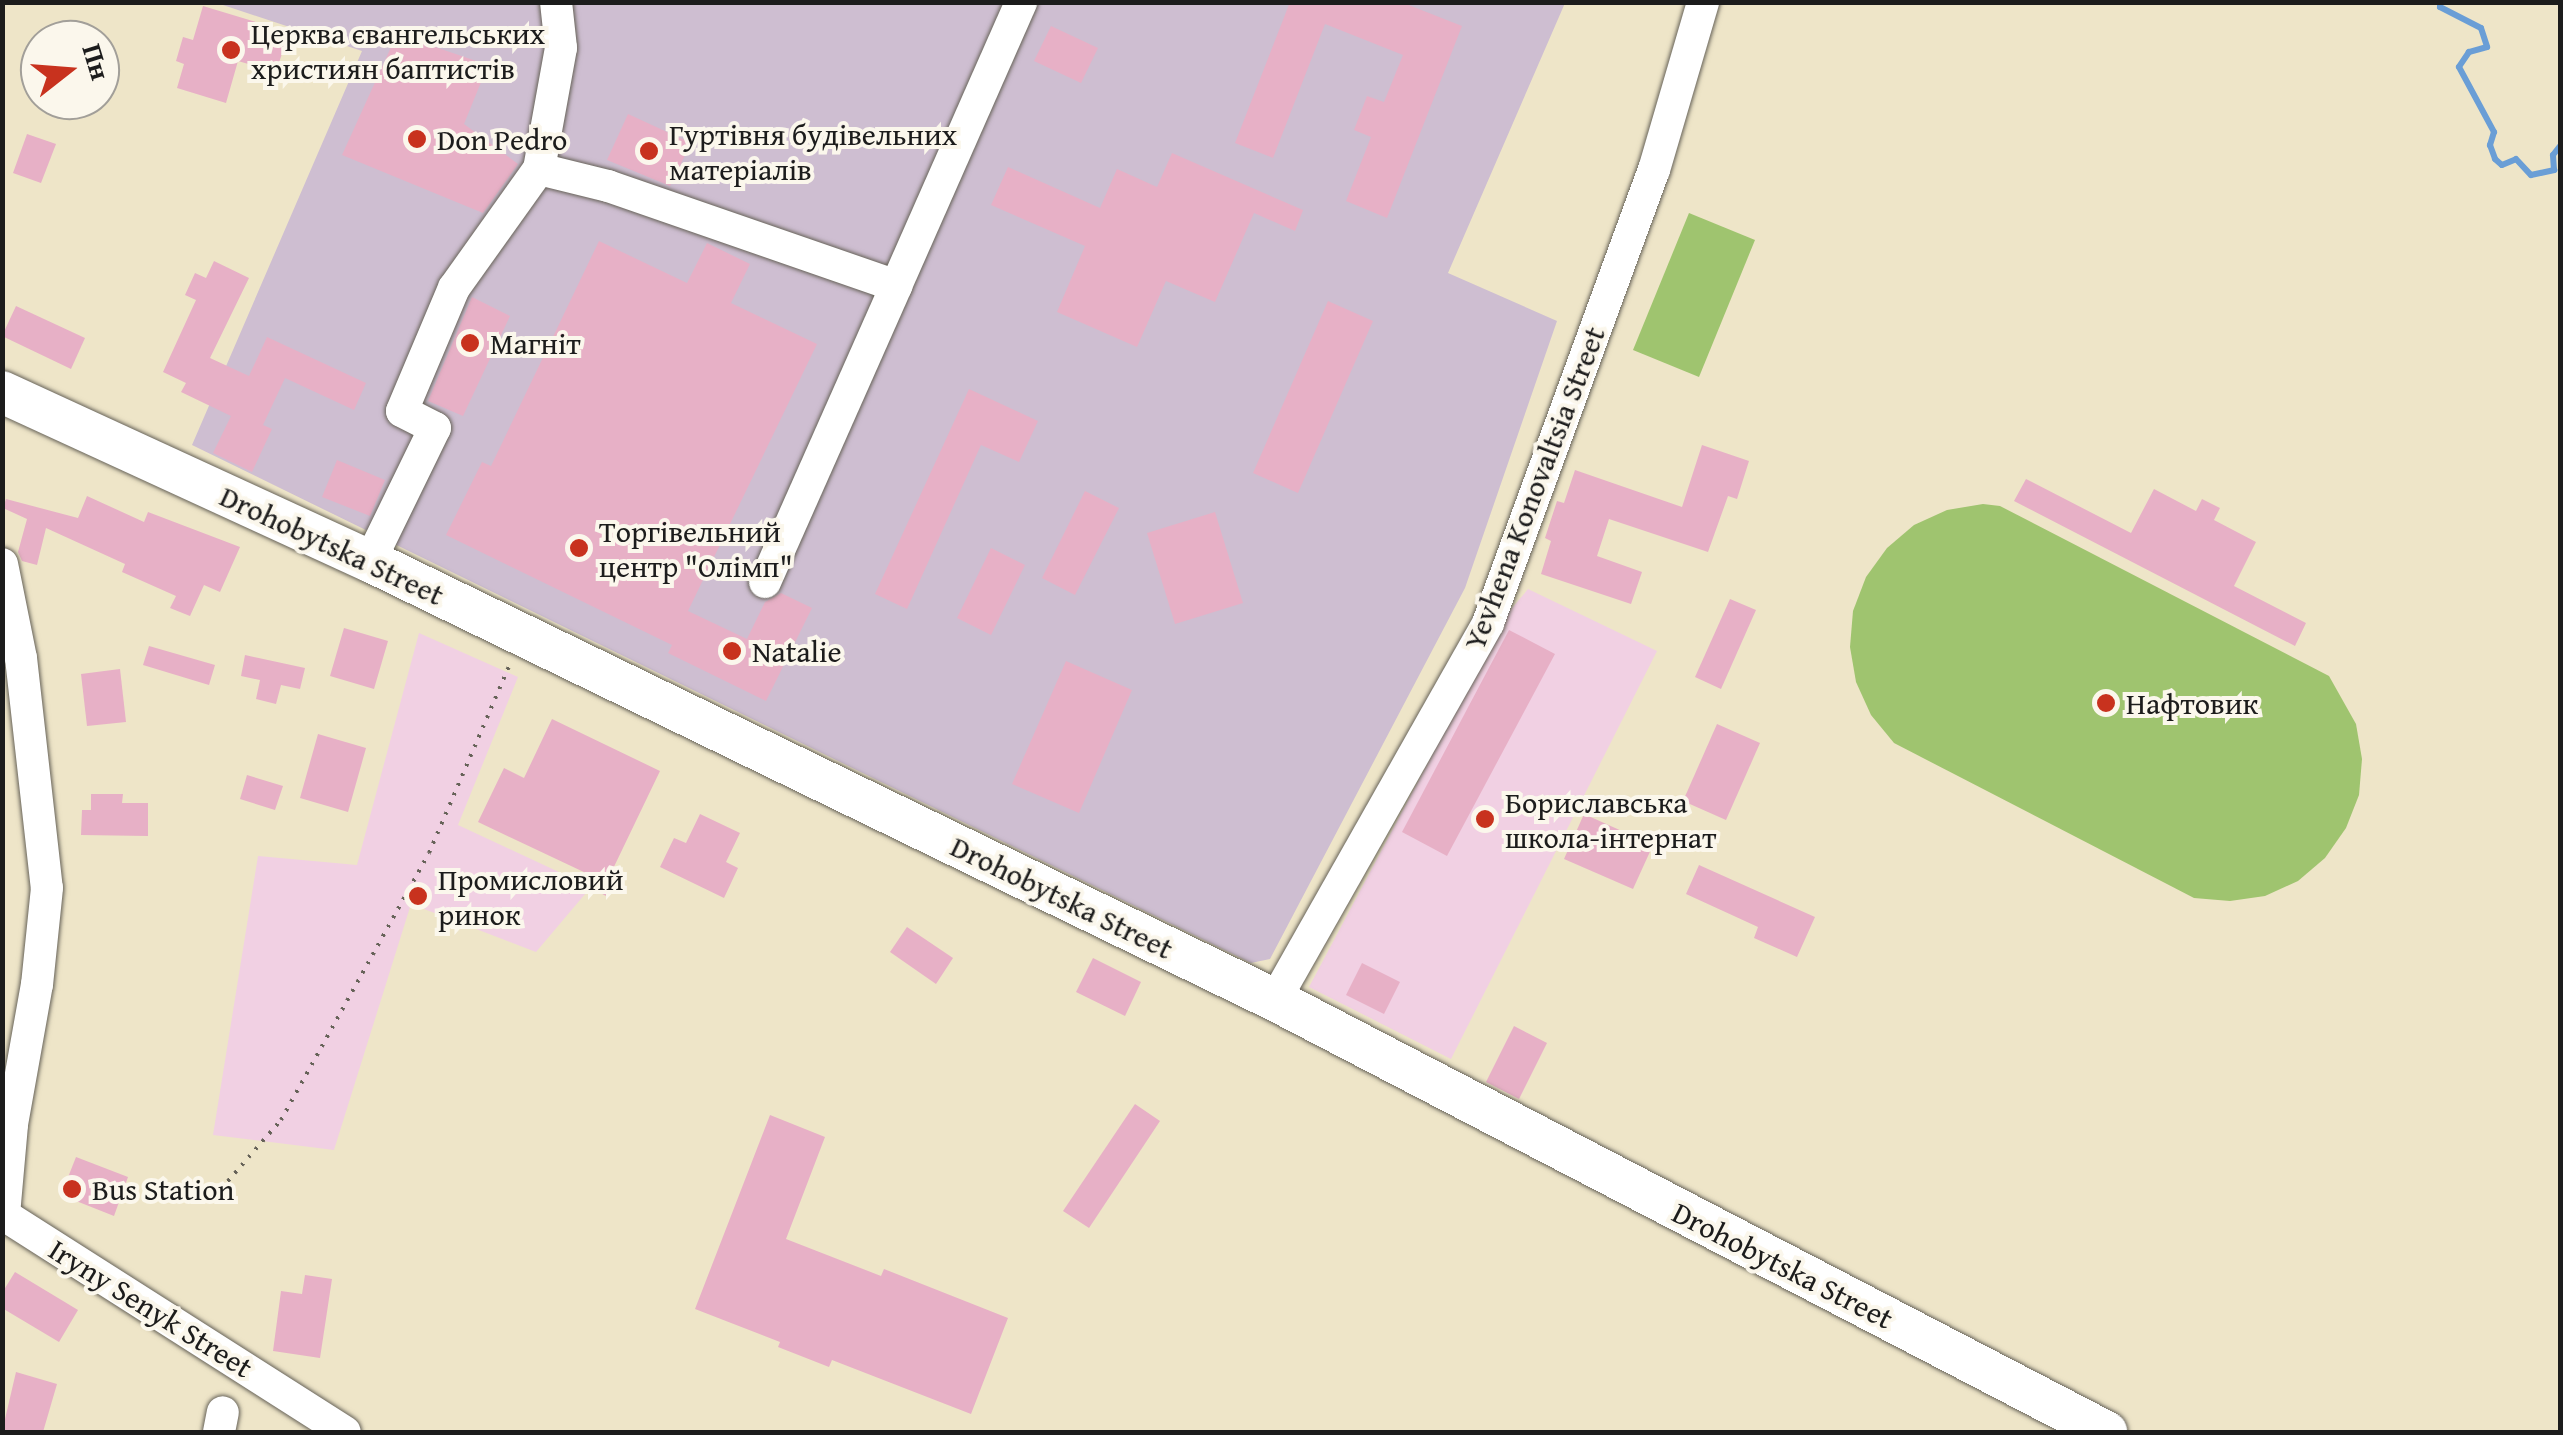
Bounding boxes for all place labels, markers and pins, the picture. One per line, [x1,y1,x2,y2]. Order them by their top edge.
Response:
place label: Церква євангельських християн баптистів [251,15,545,86]
marker: Церква євангельських християн баптистів [220,39,242,61]
place label: Гуртівня будівельних матеріалів [669,116,957,186]
place label: Don Pedro [437,121,567,157]
marker: Don Pedro [406,128,428,150]
marker: Гуртівня будівельних матеріалів [638,140,660,162]
place label: Магніт [490,325,581,361]
marker: Магніт [459,332,481,354]
place label: Торгівельний центр "Олімп" [599,513,793,584]
marker: Торгівельний центр "Олімп" [568,537,590,559]
place label: Natalie [752,633,841,669]
marker: Natalie [721,640,743,662]
place label: Нафтовик [2126,685,2258,721]
marker: Нафтовик [2095,692,2117,714]
place label: Бориславська школа-інтернат [1505,784,1717,854]
marker: Бориславська школа-інтернат [1474,808,1496,830]
place label: Промисловий ринок [438,861,624,932]
marker: Промисловий ринок [407,885,429,907]
place label: Bus Station [92,1171,234,1207]
marker: Bus Station [61,1178,83,1200]

